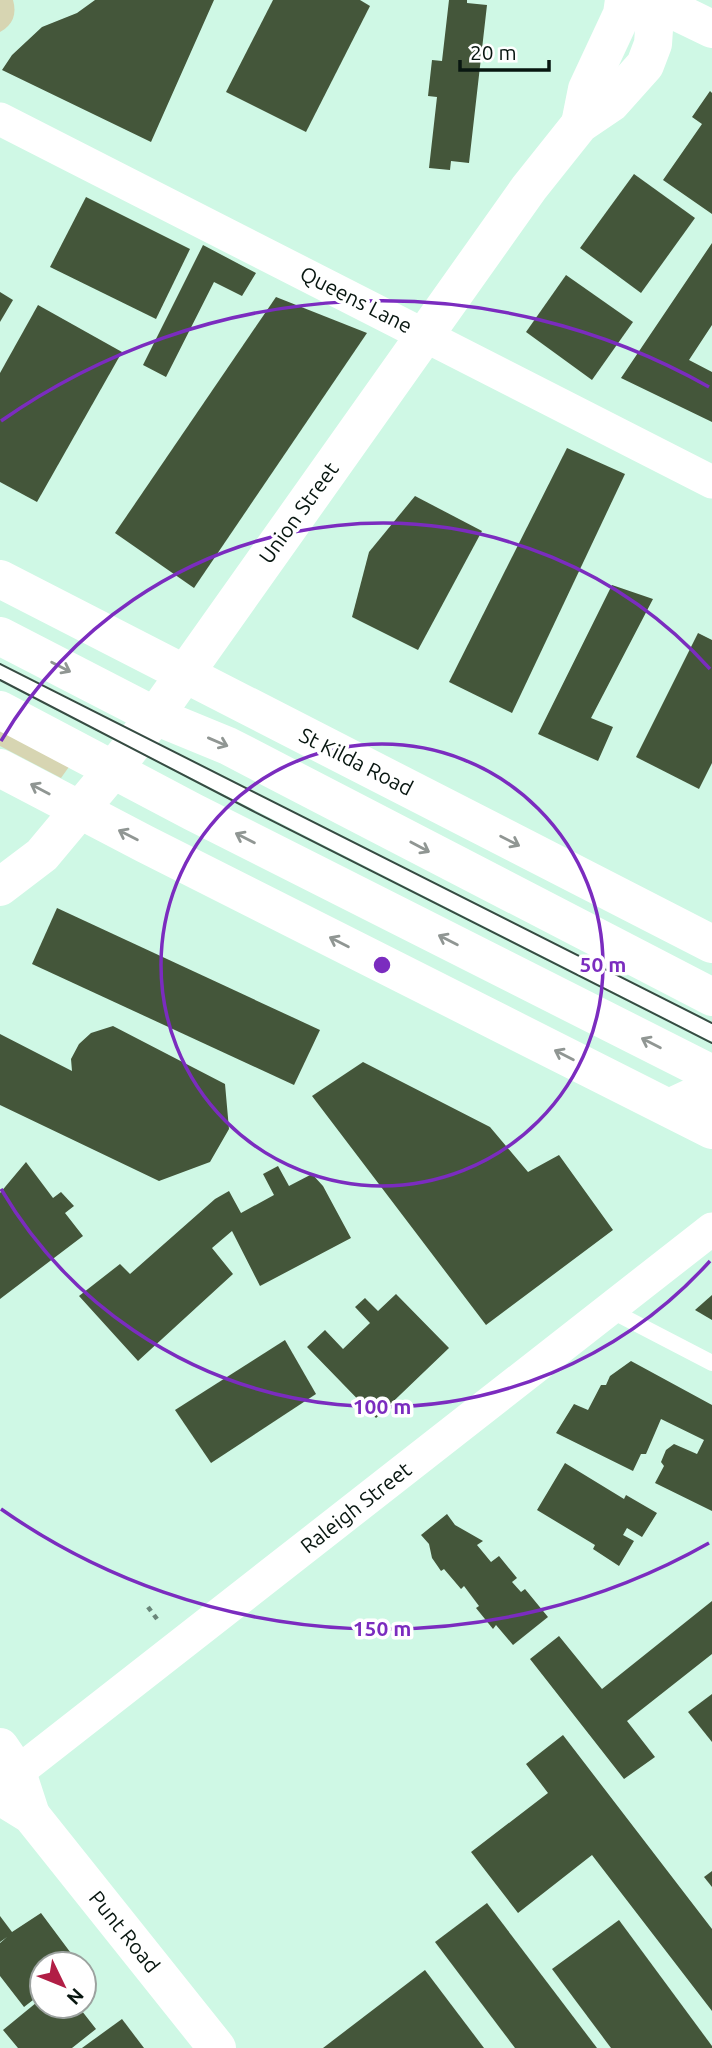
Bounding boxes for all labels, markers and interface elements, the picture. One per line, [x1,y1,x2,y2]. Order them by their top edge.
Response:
scale bar [460,28,549,72]
text: 20 m [470,40,517,64]
street label: Queens Lane [296,261,416,338]
street label: Union Street [253,457,343,568]
one-way arrow [50,661,71,675]
street label: St Kilda Road [296,722,417,800]
one-way arrow [206,736,228,749]
one-way arrow [30,782,51,795]
one-way arrow [119,828,139,842]
one-way arrow [235,831,256,845]
one-way arrow [499,835,520,848]
one-way arrow [409,840,429,854]
one-way arrow [438,933,459,947]
one-way arrow [329,934,350,948]
text: 50 m [580,952,626,976]
centre of rings [370,953,394,977]
one-way arrow [641,1035,662,1049]
one-way arrow [554,1048,574,1062]
text: 100 m [353,1394,411,1418]
street label: Raleigh Street [295,1457,415,1558]
text: 150 m [353,1616,411,1640]
street label: Punt Road [85,1886,165,1977]
north arrow [28,1950,98,2020]
text: N [63,1984,88,2009]

